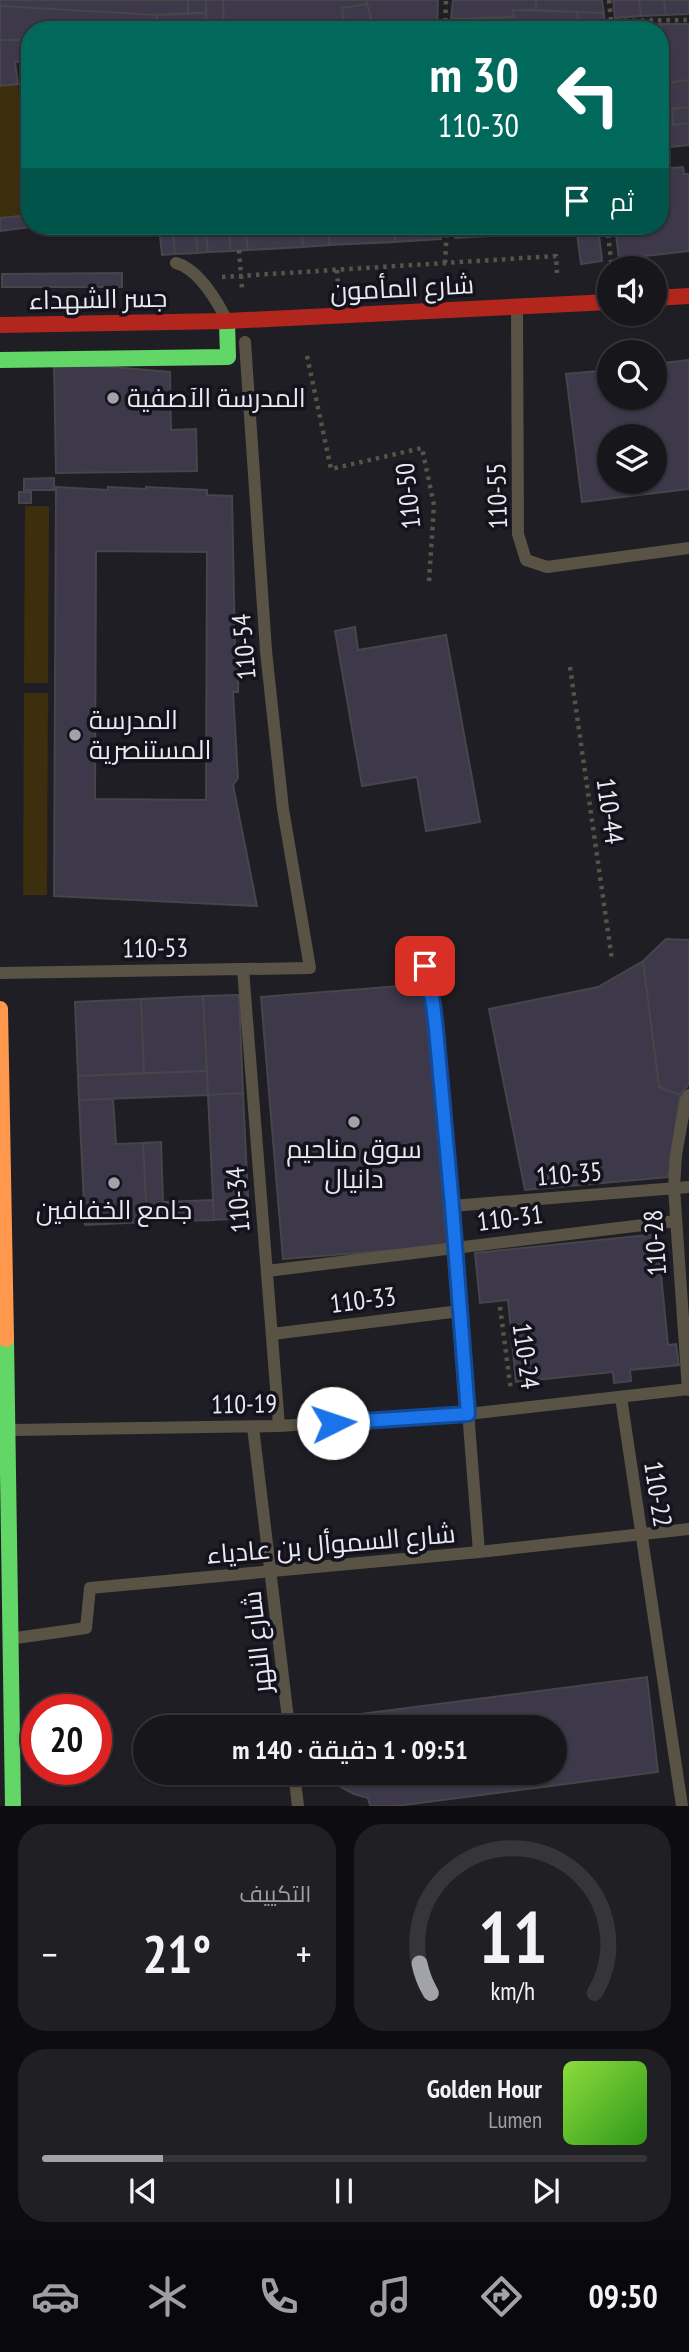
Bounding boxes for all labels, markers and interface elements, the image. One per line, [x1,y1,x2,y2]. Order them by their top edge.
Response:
text: 30 m [430,42,519,106]
icon: left [543,49,634,140]
text: 110-30 [438,104,519,146]
icon: arrive [558,182,596,220]
text: ثم [610,185,634,218]
map controls [597,256,667,494]
button: sound [597,256,667,326]
street label: شارع المأمون [329,267,475,309]
street label: جسر الشهداء [29,281,167,316]
button: search [597,340,667,410]
place label: المدرسة الآصفية [127,381,306,414]
marker: المدرسة الآصفية [105,390,121,406]
button: layers [597,424,667,494]
street label: 110-50 [388,461,427,531]
street label: 110-55 [479,462,514,530]
street label: 110-54 [224,612,263,681]
place label: المدرسة المستنصرية [89,703,212,766]
marker: المدرسة المستنصرية [67,727,83,743]
street label: 110-44 [590,776,631,846]
street label: 110-53 [122,930,188,965]
pin [395,936,455,996]
icon: arrive [406,947,444,985]
marker: سوق مناحيم دانيال [346,1114,362,1130]
place label: سوق مناحيم دانيال [286,1132,422,1195]
street label: 110-35 [535,1154,603,1193]
street label: 110-34 [218,1165,257,1234]
marker: جامع الخفافين [106,1175,122,1191]
place label: جامع الخفافين [36,1193,192,1227]
street label: 110-31 [475,1197,545,1238]
street label: 110-28 [636,1209,673,1277]
street label: 110-33 [328,1279,398,1320]
street label: 110-24 [506,1321,547,1391]
street label: 110-19 [211,1386,277,1421]
position arrow [296,1386,370,1460]
street label: 110-22 [637,1459,680,1529]
street label: شارع السموأل بن عادياء [205,1516,457,1572]
street label: شارع النهر [235,1589,279,1697]
speed limit sign: 20 [21,1694,112,1785]
text: 09:51 · 1 دقيقة · 140 m [232,1733,468,1766]
text: التكييف [239,1879,312,1908]
text: 11 [477,1890,547,1984]
text: 21° [142,1920,211,1987]
text: − [42,1929,58,1978]
text: + [296,1929,311,1978]
text: km/h [490,1975,534,2007]
text: Golden Hour [427,2072,542,2105]
text: Lumen [488,2105,542,2134]
icon: previous [124,2172,162,2210]
icon: pause [325,2172,363,2210]
icon: next [527,2172,565,2210]
icon: car [31,2272,80,2321]
icon: climate [143,2272,192,2321]
icon: phone [254,2272,303,2321]
icon: music [366,2272,415,2321]
icon: directions [477,2272,526,2321]
text: 09:50 [589,2275,658,2317]

